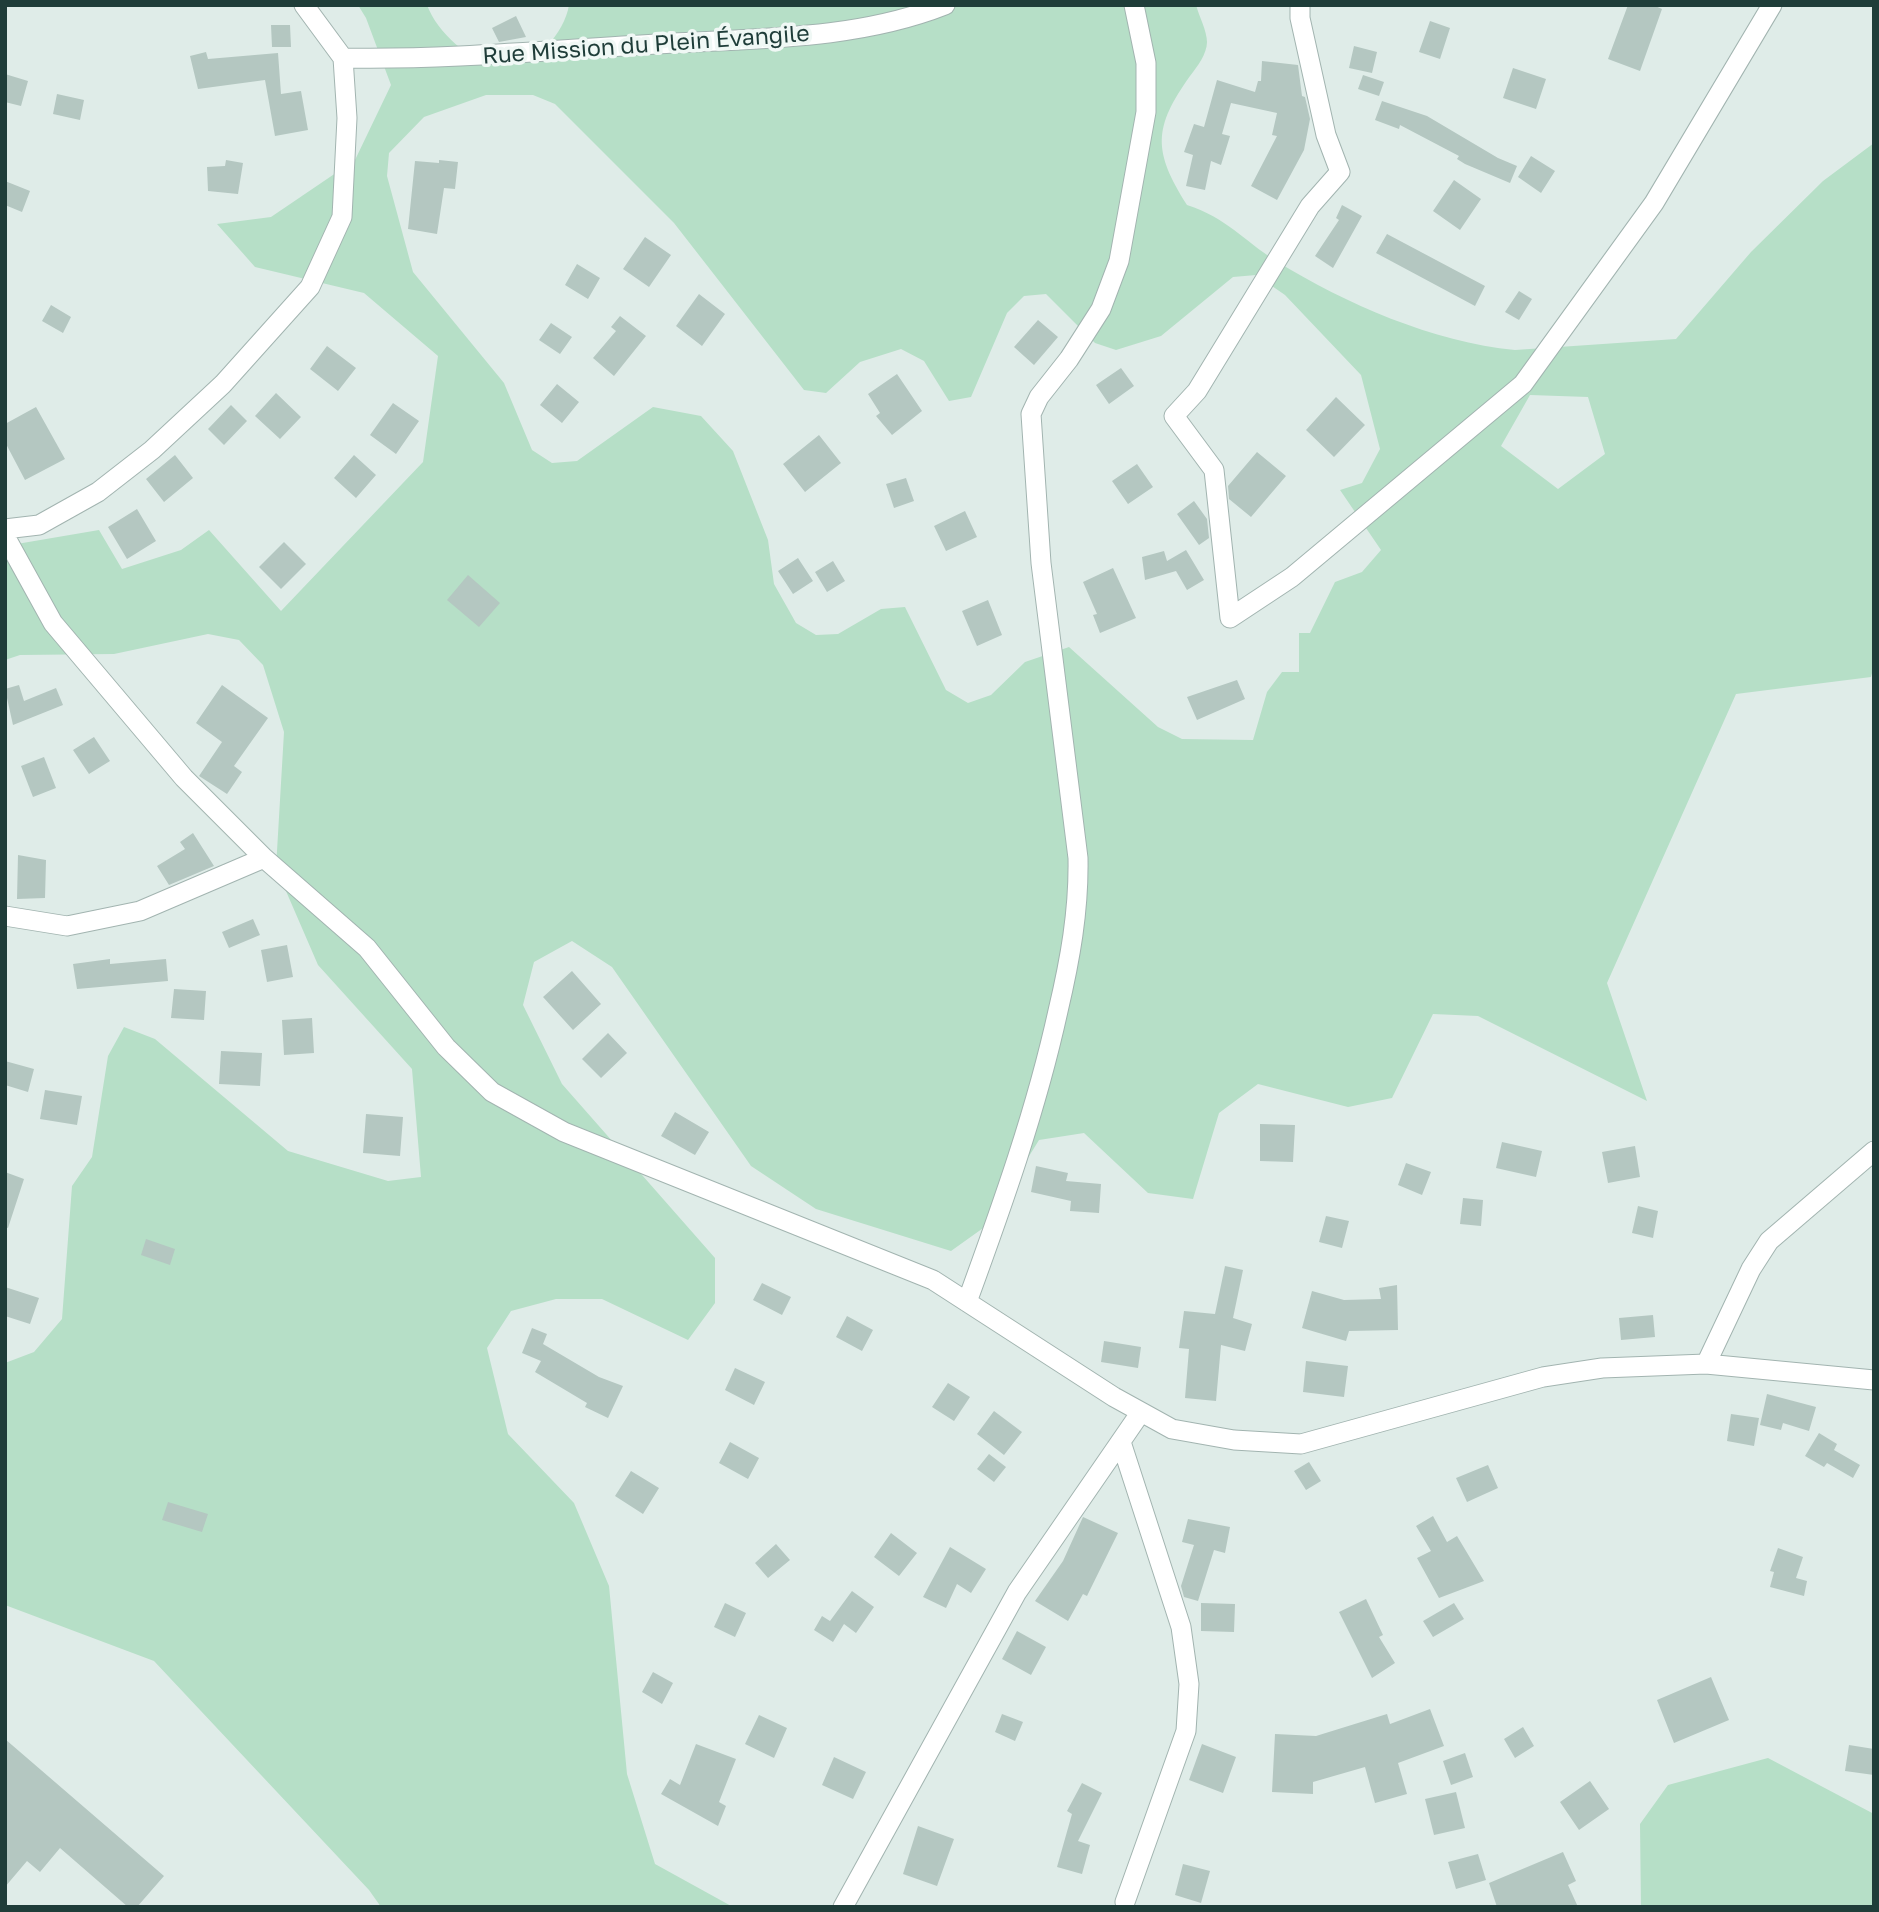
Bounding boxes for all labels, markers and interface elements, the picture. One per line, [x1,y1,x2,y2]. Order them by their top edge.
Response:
street label: Rue Mission du Plein Évangile [482,20,810,70]

